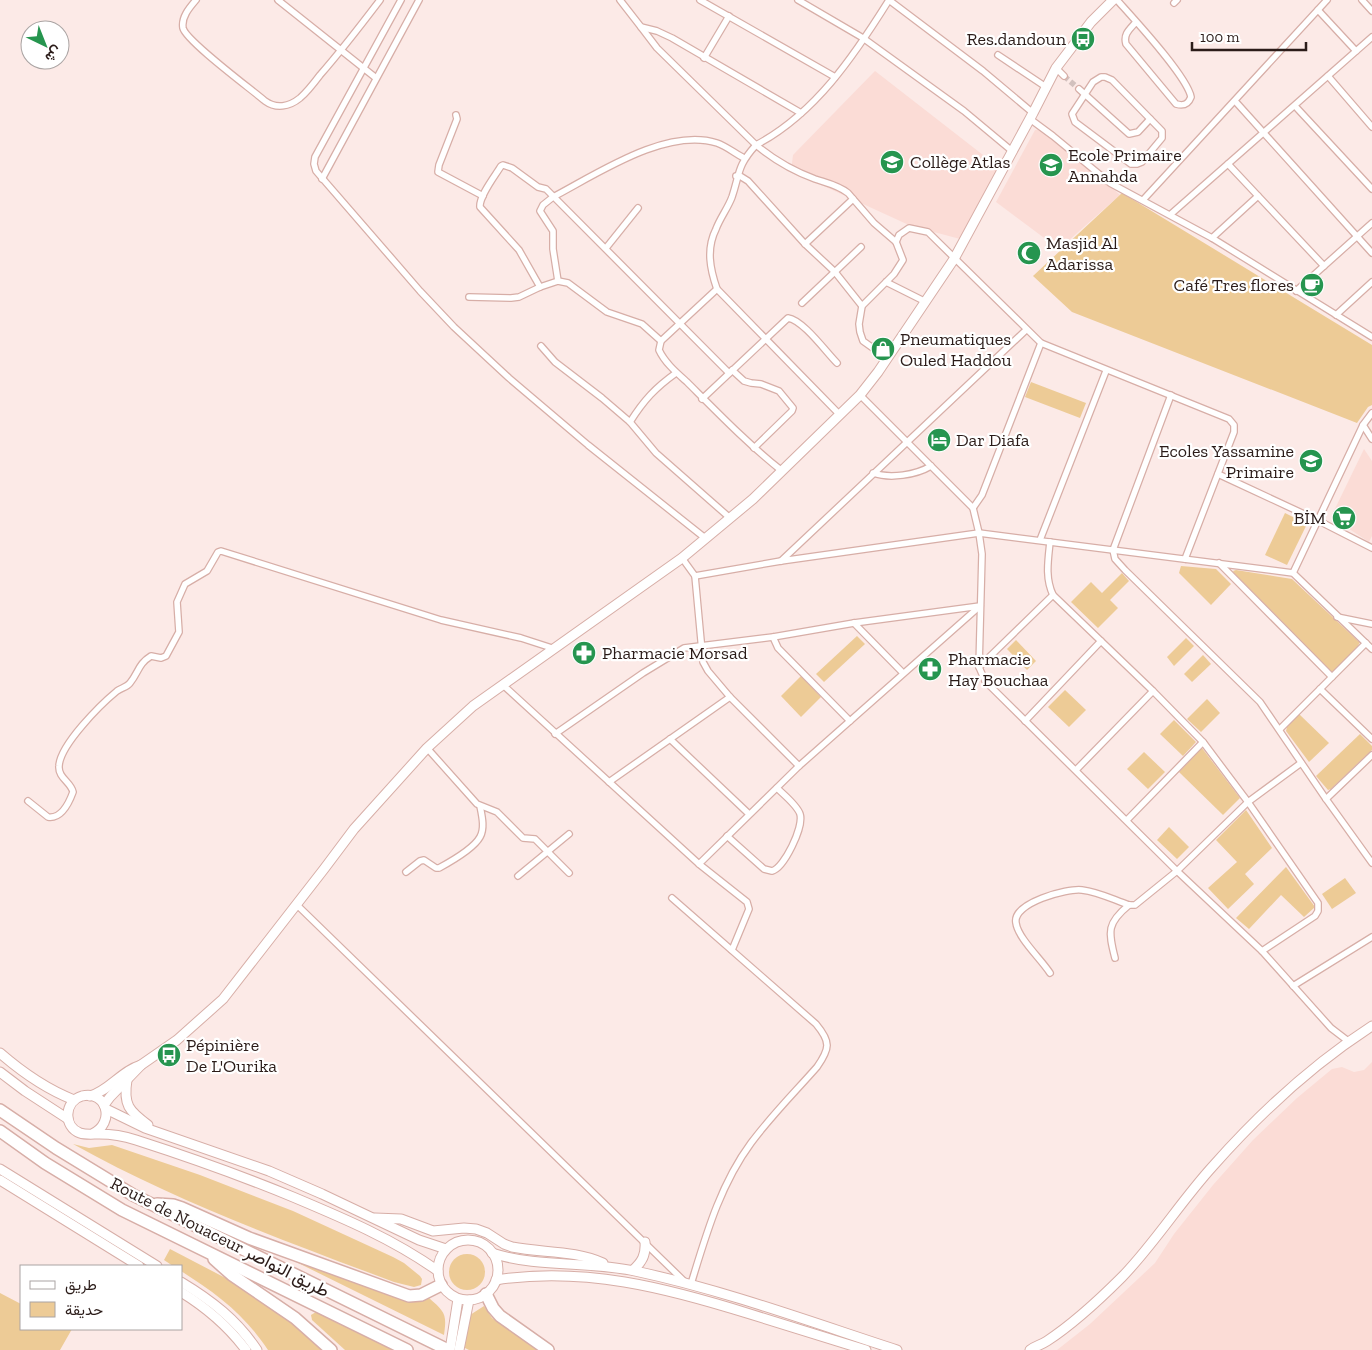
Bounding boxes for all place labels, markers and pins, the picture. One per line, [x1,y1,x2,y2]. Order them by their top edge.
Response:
bus stop icon: Res.dandoun [1070,26,1096,52]
place label: Res.dandoun [967,28,1067,50]
place label: Ecole Primaire Annahda [1068,144,1182,187]
school or university icon: Collège Atlas [879,149,905,175]
place label: Collège Atlas [910,151,1010,173]
school or university icon: Ecole Primaire Annahda [1038,152,1064,178]
place label: Masjid Al Adarissa [1046,232,1118,275]
mosque icon: Masjid Al Adarissa [1016,240,1042,266]
cafe icon: Café Tres flores [1299,272,1325,298]
place label: Café Tres flores [1174,274,1294,296]
place label: Pneumatiques Ouled Haddou [900,328,1012,371]
shop icon: Pneumatiques Ouled Haddou [870,336,896,362]
hotel icon: Dar Diafa [926,427,952,453]
place label: Dar Diafa [956,429,1030,451]
place label: Ecoles Yassamine Primaire [1159,440,1294,483]
school or university icon: Ecoles Yassamine Primaire [1298,448,1324,474]
supermarket icon: BİM [1331,505,1357,531]
place label: BİM [1293,507,1326,529]
pharmacy icon: Pharmacie Morsad [571,640,597,666]
place label: Pharmacie Morsad [602,642,748,664]
place label: Pharmacie Hay Bouchaa [948,648,1049,691]
pharmacy icon: Pharmacie Hay Bouchaa [917,656,943,682]
place label: Pépinière De L'Ourika [186,1034,277,1077]
bus stop icon: Pépinière De L'Ourika [156,1042,182,1068]

